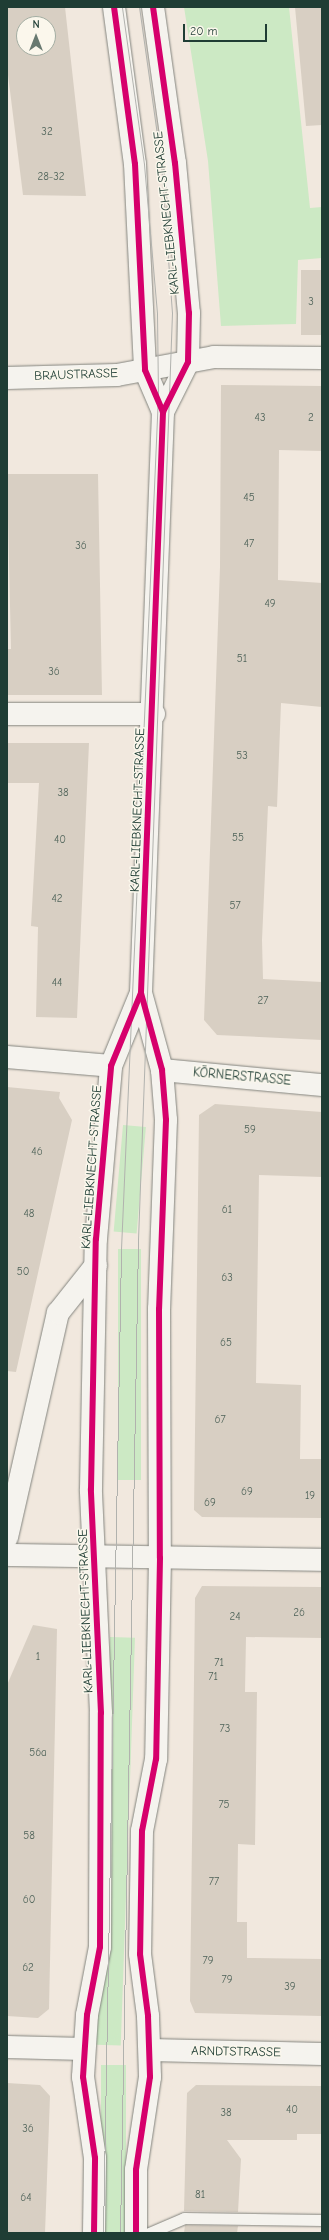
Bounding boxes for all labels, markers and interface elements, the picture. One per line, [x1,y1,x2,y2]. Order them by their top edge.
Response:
north arrow [16,16,56,56]
scale bar [185,16,269,42]
text: N [32,18,40,31]
text: 20 m [190,24,218,38]
house number: 32 [41,125,53,139]
street label: KARL-LIEBKNECHT-STRASSE [151,131,183,295]
house number: 28-32 [37,170,65,184]
house number: 3 [308,295,314,309]
street label: BRAUSTRASSE [34,366,118,384]
house number: 43 [255,411,265,425]
house number: 2 [308,411,314,425]
house number: 45 [243,491,255,505]
house number: 47 [244,537,254,551]
house number: 36 [75,539,87,553]
house number: 49 [264,597,276,611]
house number: 51 [237,652,247,666]
house number: 36 [48,665,60,679]
street label: KARL-LIEBKNECHT-STRASSE [127,728,149,892]
house number: 53 [236,749,248,763]
house number: 38 [57,786,69,800]
house number: 55 [232,831,244,845]
house number: 40 [54,833,66,847]
house number: 42 [51,892,63,906]
house number: 57 [229,899,241,913]
house number: 44 [52,976,62,990]
house number: 27 [258,994,268,1008]
street label: KÖRNERSTRASSE [192,1065,292,1089]
street label: KARL-LIEBKNECHT-STRASSE [78,1085,106,1249]
house number: 59 [244,1123,256,1137]
house number: 46 [31,1145,43,1159]
house number: 61 [222,1203,232,1217]
house number: 48 [24,1207,34,1221]
house number: 50 [17,1265,29,1279]
house number: 63 [221,1271,233,1285]
house number: 65 [220,1336,232,1350]
house number: 67 [214,1413,226,1427]
house number: 69 [241,1485,253,1499]
house number: 19 [305,1489,315,1503]
house number: 69 [204,1496,216,1510]
street label: KARL-LIEBKNECHT-STRASSE [75,1529,97,1693]
house number: 26 [293,1606,305,1620]
house number: 24 [229,1610,241,1624]
house number: 1 [36,1650,40,1664]
house number: 71 [214,1656,224,1670]
house number: 71 [208,1670,218,1684]
house number: 73 [220,1722,230,1736]
house number: 56a [29,1746,47,1760]
house number: 75 [218,1798,230,1812]
house number: 58 [23,1829,35,1843]
house number: 77 [209,1875,219,1889]
house number: 60 [23,1893,35,1907]
house number: 79 [202,1954,214,1968]
house number: 62 [22,1961,34,1975]
house number: 79 [221,1973,233,1987]
house number: 39 [284,1980,296,1994]
street label: ARNDTSTRASSE [191,2043,281,2061]
house number: 40 [286,2103,298,2117]
house number: 38 [220,2106,232,2120]
house number: 36 [22,2122,34,2136]
house number: 81 [195,2188,205,2202]
house number: 64 [20,2191,32,2205]

